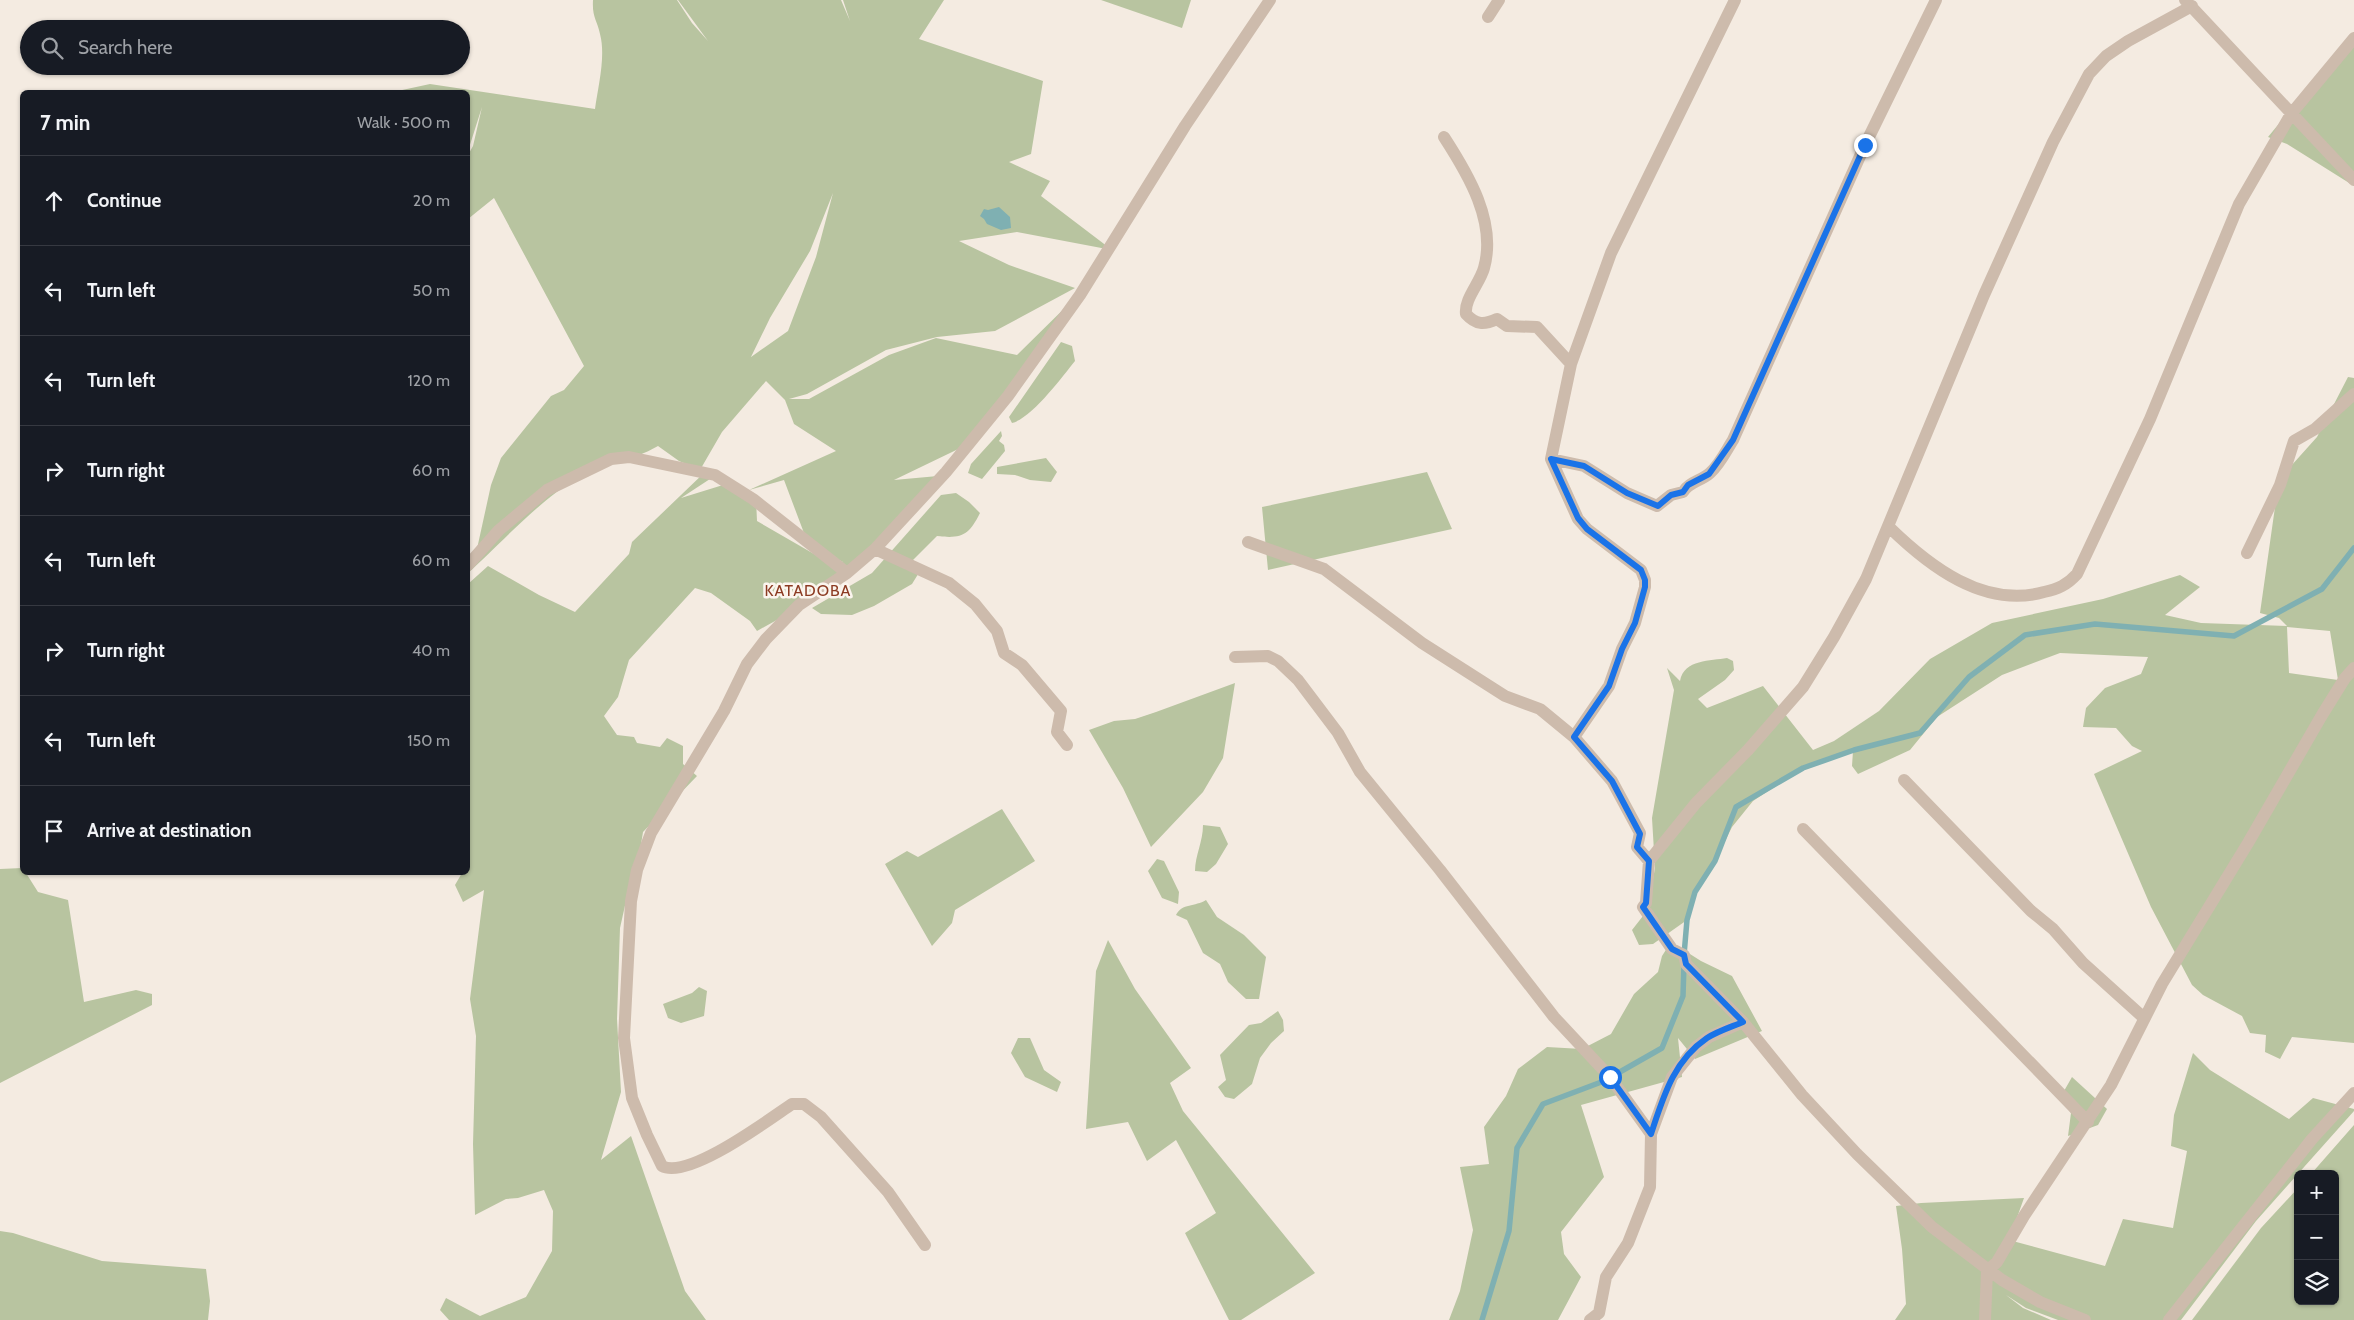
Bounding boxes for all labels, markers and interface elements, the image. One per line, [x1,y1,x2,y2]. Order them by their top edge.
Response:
search box [20,20,470,75]
icon: search [38,34,66,62]
text: Search here [78,36,172,59]
text: 7 min [40,110,90,135]
text: Walk · 500 m [357,113,450,132]
route end [1854,134,1877,157]
icon: ahead [40,187,68,215]
text: Continue [87,189,161,212]
text: 20 m [413,191,450,210]
icon: left [40,277,68,305]
text: Turn left [87,279,155,302]
text: 50 m [413,281,450,300]
icon: left [40,367,68,395]
text: Turn left [87,369,155,392]
text: 120 m [408,371,450,390]
icon: right [40,457,68,485]
text: Turn right [87,459,165,482]
text: 60 m [412,461,450,480]
icon: left [40,547,68,575]
text: Turn left [87,549,155,572]
text: 60 m [412,551,450,570]
district label: KATADOBA [765,581,851,600]
icon: right [40,637,68,665]
text: Turn right [87,639,165,662]
text: 40 m [412,641,450,660]
icon: left [40,727,68,755]
text: Turn left [87,729,155,752]
text: 150 m [407,731,450,750]
icon: arrive [40,817,68,845]
text: Arrive at destination [87,819,251,842]
route start [1599,1066,1622,1089]
map controls [2294,1170,2339,1305]
button: + [2294,1170,2339,1215]
button: − [2294,1215,2339,1260]
button: layers [2294,1260,2339,1305]

